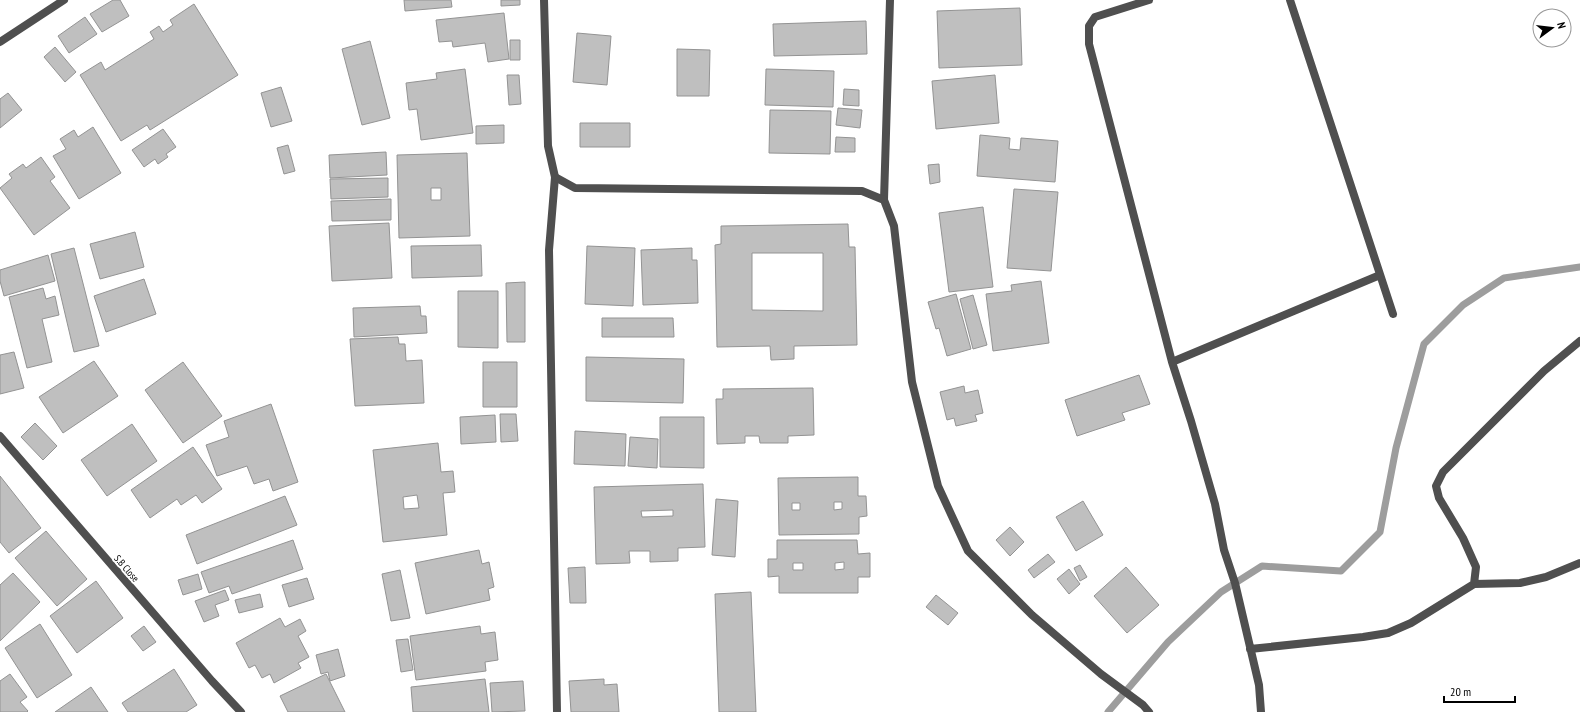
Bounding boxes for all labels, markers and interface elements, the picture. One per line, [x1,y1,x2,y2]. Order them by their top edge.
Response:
north arrow [1532,8,1572,48]
text: N [1554,21,1569,30]
street label: S.B Close [111,552,142,585]
scale bar [1444,678,1515,704]
text: 20 m [1450,684,1471,699]

